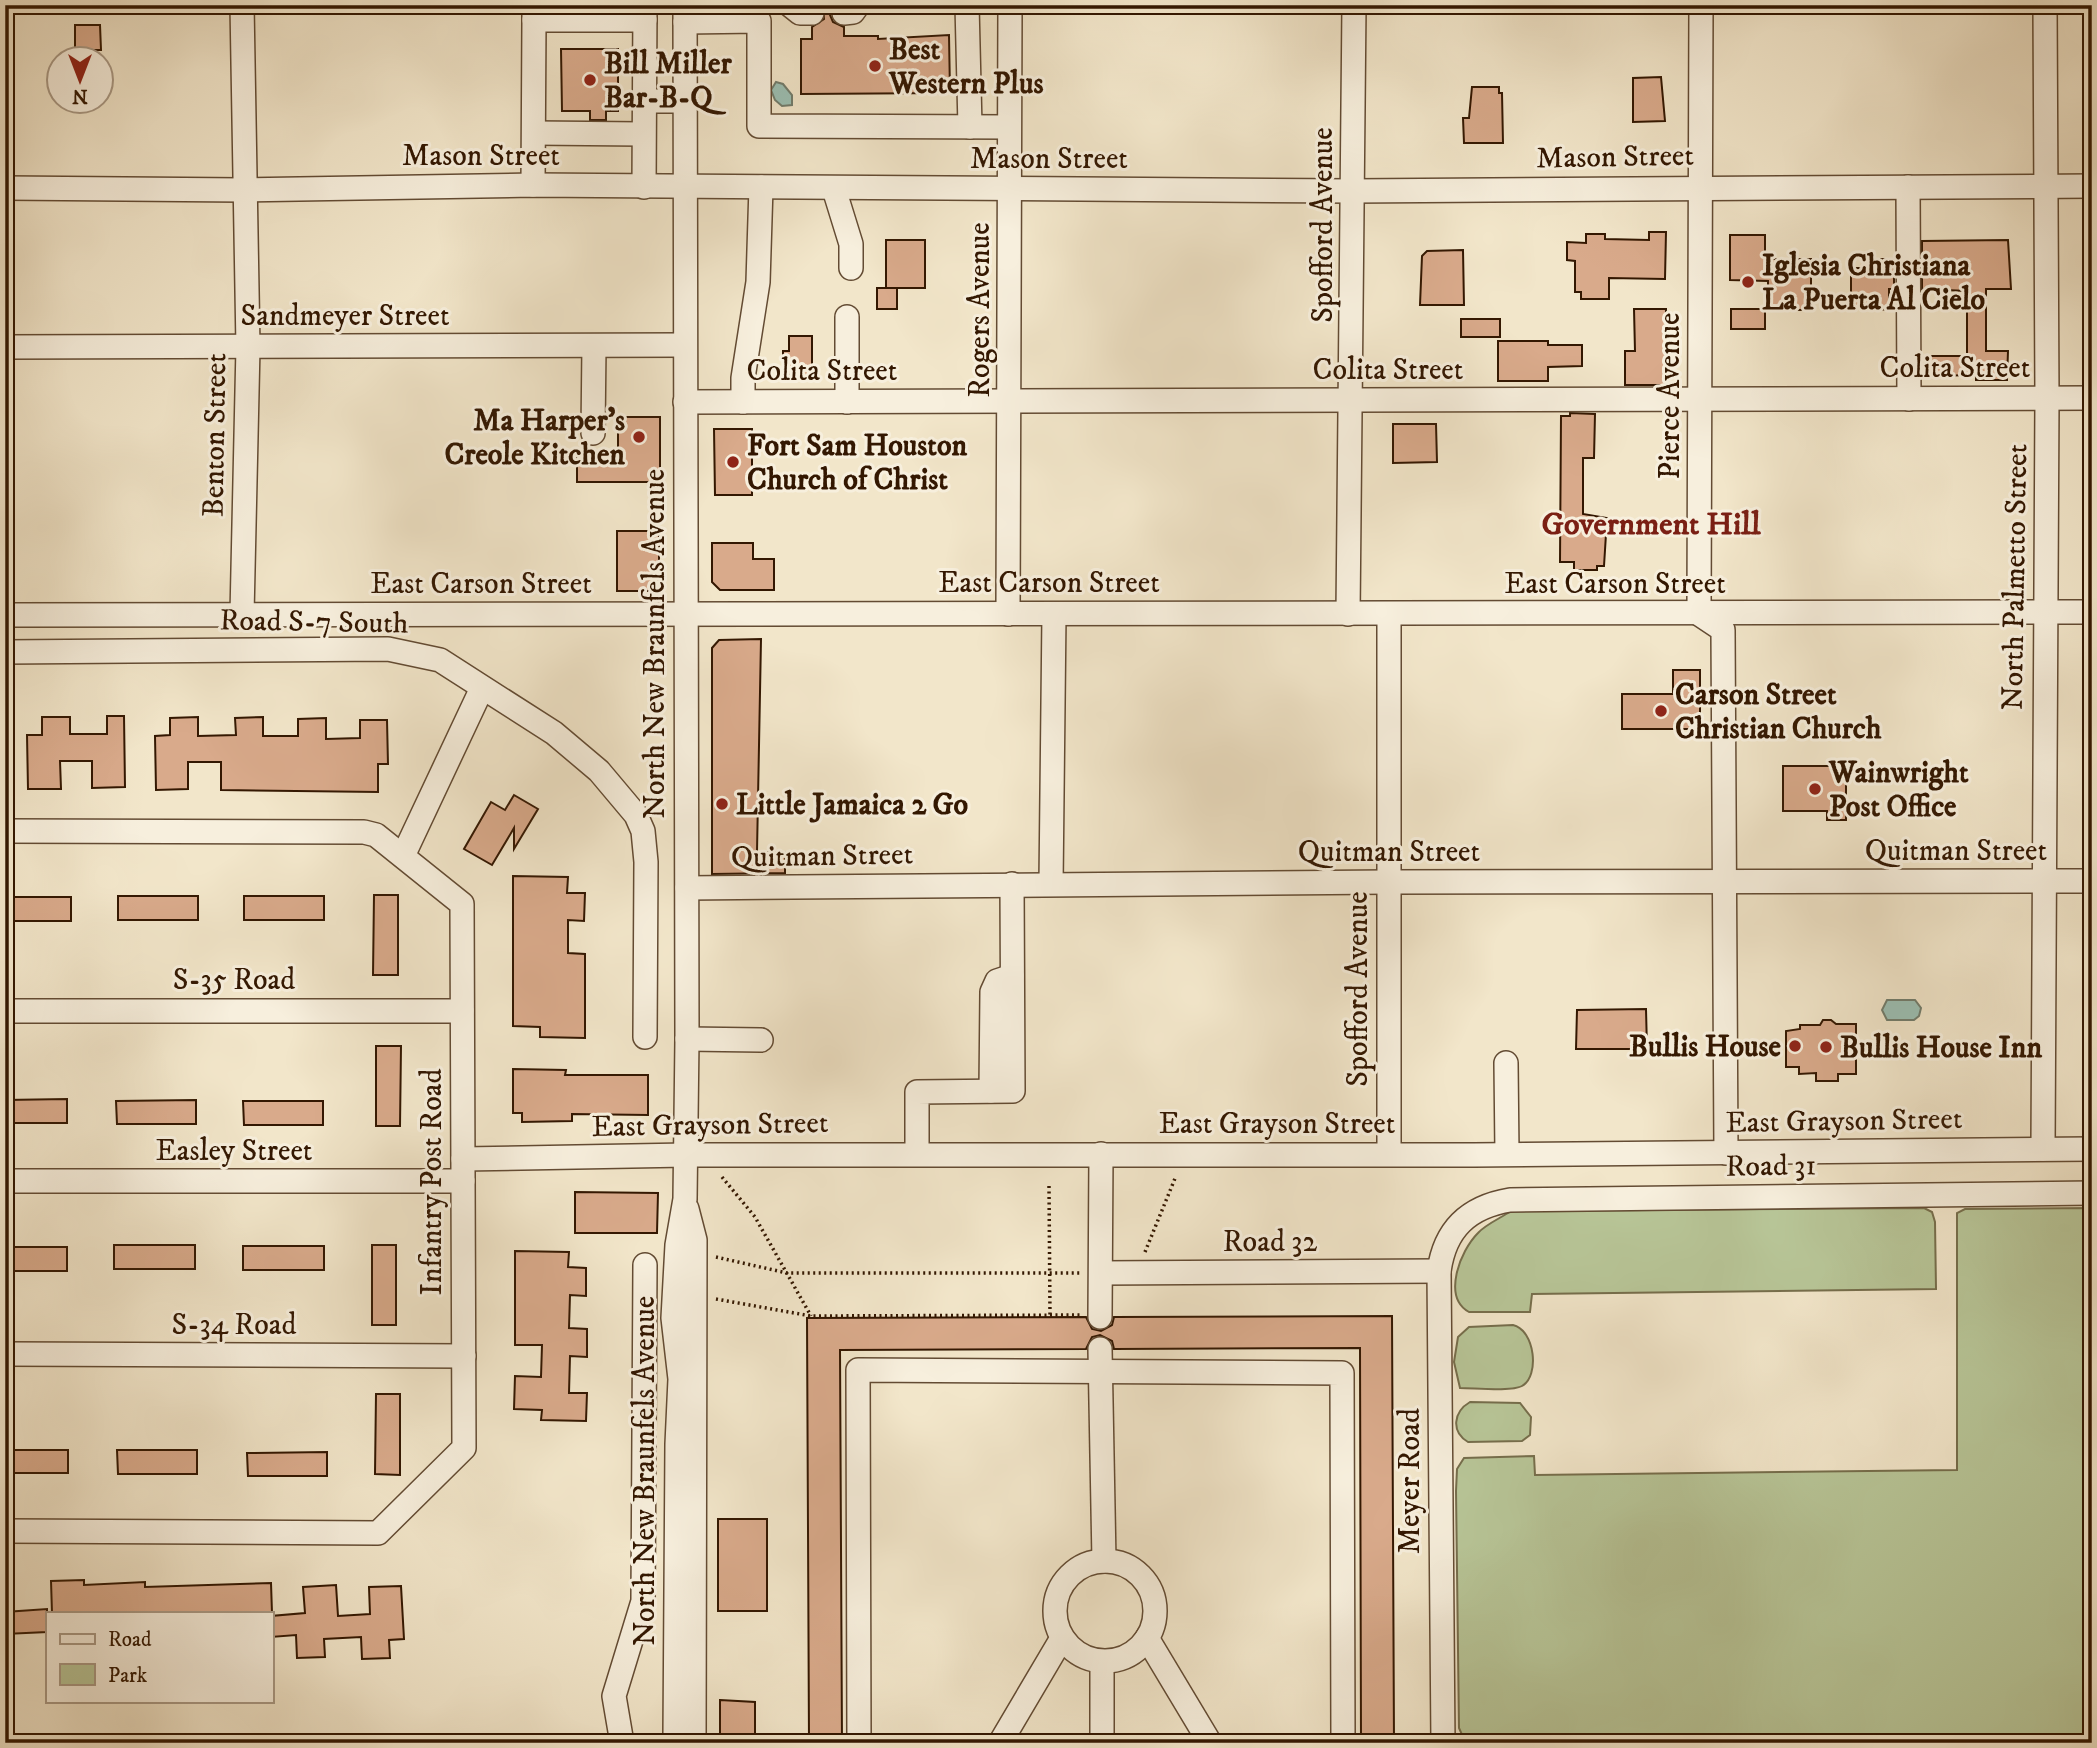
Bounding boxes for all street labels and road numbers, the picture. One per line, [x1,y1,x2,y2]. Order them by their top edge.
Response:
street label: Spofford Avenue [1305,127,1342,323]
street label: Mason Street [402,138,560,175]
street label: Mason Street [1536,138,1694,177]
street label: Mason Street [970,141,1128,178]
street label: Rogers Avenue [962,222,999,398]
street label: Sandmeyer Street [240,298,450,335]
street label: Pierce Avenue [1652,313,1689,479]
street label: Colita Street [1880,350,2030,387]
street label: Colita Street [1313,352,1463,389]
street label: Benton Street [196,353,235,517]
street label: Colita Street [747,353,897,390]
street label: North Palmetto Street [1995,443,2036,711]
street label: North New Braunfels Avenue [637,469,674,819]
street label: East Carson Street [938,565,1160,602]
street label: East Carson Street [370,566,592,603]
street label: East Carson Street [1504,566,1726,603]
street label: Road S-7 South [219,602,409,643]
street label: Quitman Street [1865,833,2047,870]
street label: Quitman Street [1298,834,1480,871]
street label: Quitman Street [731,836,913,877]
street label: Spofford Avenue [1340,891,1377,1087]
street label: S-35 Road [173,962,295,999]
street label: Infantry Post Road [414,1069,451,1295]
street label: East Grayson Street [1725,1101,1963,1142]
street label: East Grayson Street [591,1105,829,1146]
street label: East Grayson Street [1159,1106,1395,1143]
street label: Easley Street [156,1133,312,1170]
street label: Road 31 [1725,1147,1817,1186]
street label: Road 32 [1223,1224,1318,1261]
street label: North New Braunfels Avenue [627,1296,664,1646]
street label: S-34 Road [172,1307,296,1344]
street label: Meyer Road [1392,1408,1429,1554]

